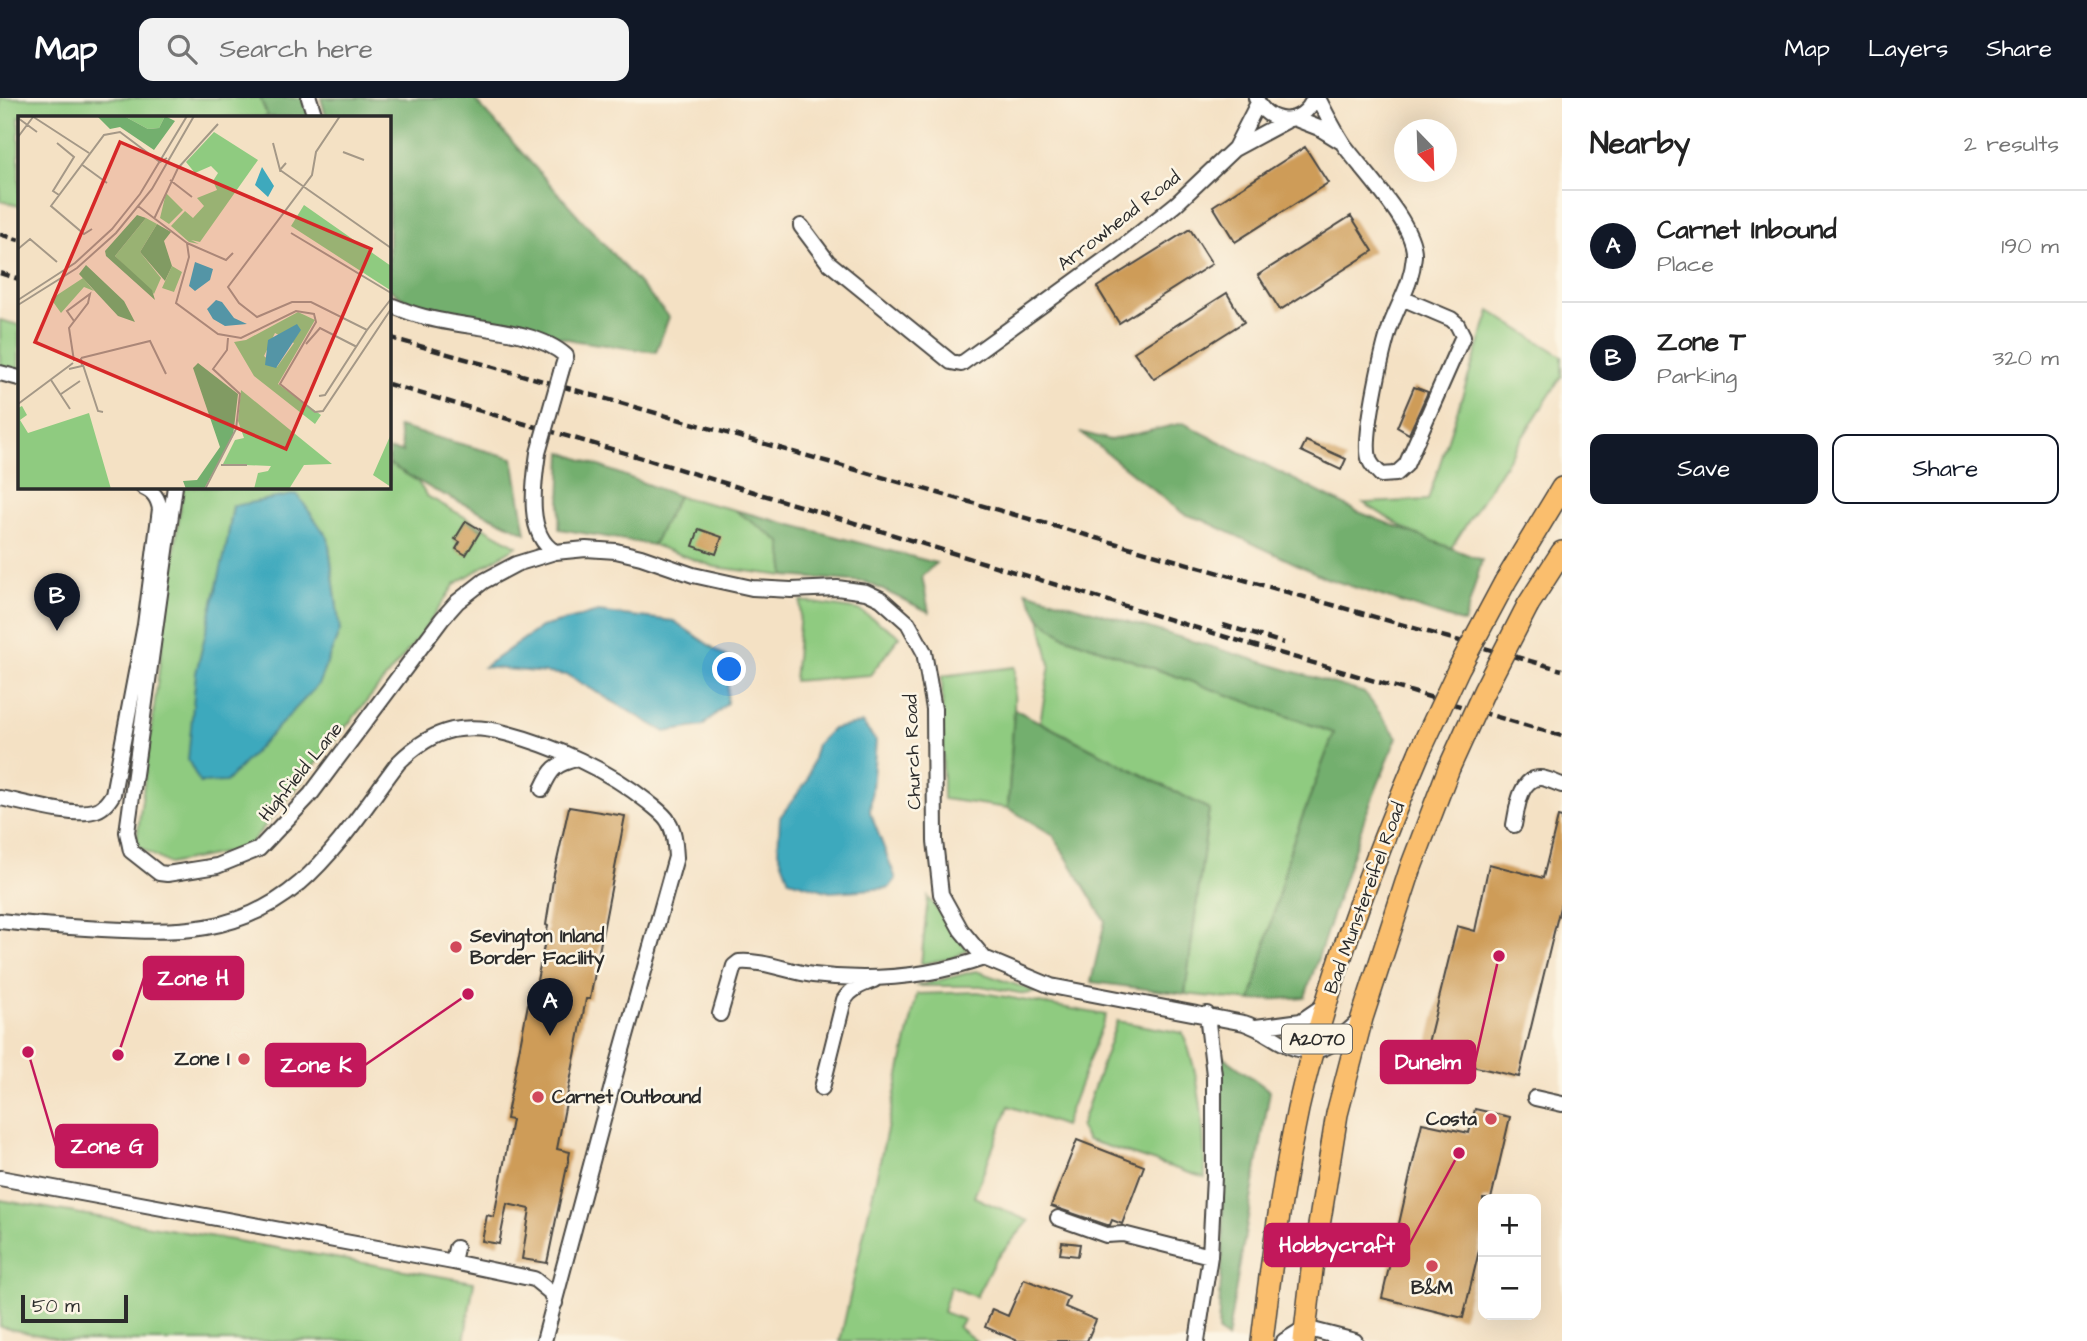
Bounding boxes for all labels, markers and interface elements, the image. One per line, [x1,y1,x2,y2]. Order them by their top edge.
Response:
search box [139,18,629,81]
text: Map [35,26,97,72]
icon: search [163,30,201,68]
text: Search here [219,31,373,67]
text: Map [1785,32,1830,66]
text: Layers [1868,32,1948,66]
text: Share [1986,32,2052,66]
inset map [18,116,390,488]
north arrow [1394,119,1457,182]
text: Nearby [1590,123,1690,165]
text: 2 results [1964,128,2059,160]
street label: Arrowhead Road [1052,164,1186,278]
text: Carnet Inbound [1657,212,1837,248]
text: A [1606,230,1620,262]
text: 190 m [2001,230,2059,262]
text: Place [1657,248,1714,280]
text: Zone T [1657,324,1746,360]
text: B [1605,342,1621,374]
text: 320 m [1993,342,2059,374]
text: Parking [1657,360,1737,392]
button: Save [1590,434,1818,504]
button: Share [1832,434,2059,504]
pin: B [34,573,80,631]
your location [712,652,746,686]
street label: Church Road [897,693,929,810]
street label: Highfield Lane [252,716,350,828]
street label: Bad Munstereifel Road [1318,798,1412,998]
place label: Sevington Inland Border Facility [469,923,605,973]
marker: Sevington Inland Border Facility [448,939,464,955]
callout: Zone H [144,957,243,999]
text: Zone H [157,964,229,993]
pin: A [527,978,573,1036]
road number: A2070 [1282,1024,1352,1054]
callout: Dunelm [1381,1041,1475,1083]
callout: Zone K [266,1044,365,1086]
place label: Zone I [174,1046,230,1073]
text: Dunelm [1395,1048,1462,1077]
marker: Zone I [236,1051,252,1067]
text: Zone K [280,1051,352,1080]
place label: Carnet Outbound [552,1084,701,1111]
marker: Carnet Outbound [530,1089,546,1105]
place label: Costa [1426,1106,1477,1133]
marker: Costa [1483,1111,1499,1127]
callout: Zone G [56,1125,157,1167]
text: Zone G [70,1132,144,1161]
map controls [1478,1194,1541,1320]
button: + [1478,1194,1541,1257]
callout: Hobbycraft [1265,1224,1409,1266]
text: Hobbycraft [1279,1231,1396,1263]
button: − [1478,1257,1541,1320]
marker: B&M [1424,1258,1440,1274]
place label: B&M [1411,1275,1453,1302]
scale bar [21,1292,128,1324]
text: 50 m [32,1293,80,1320]

